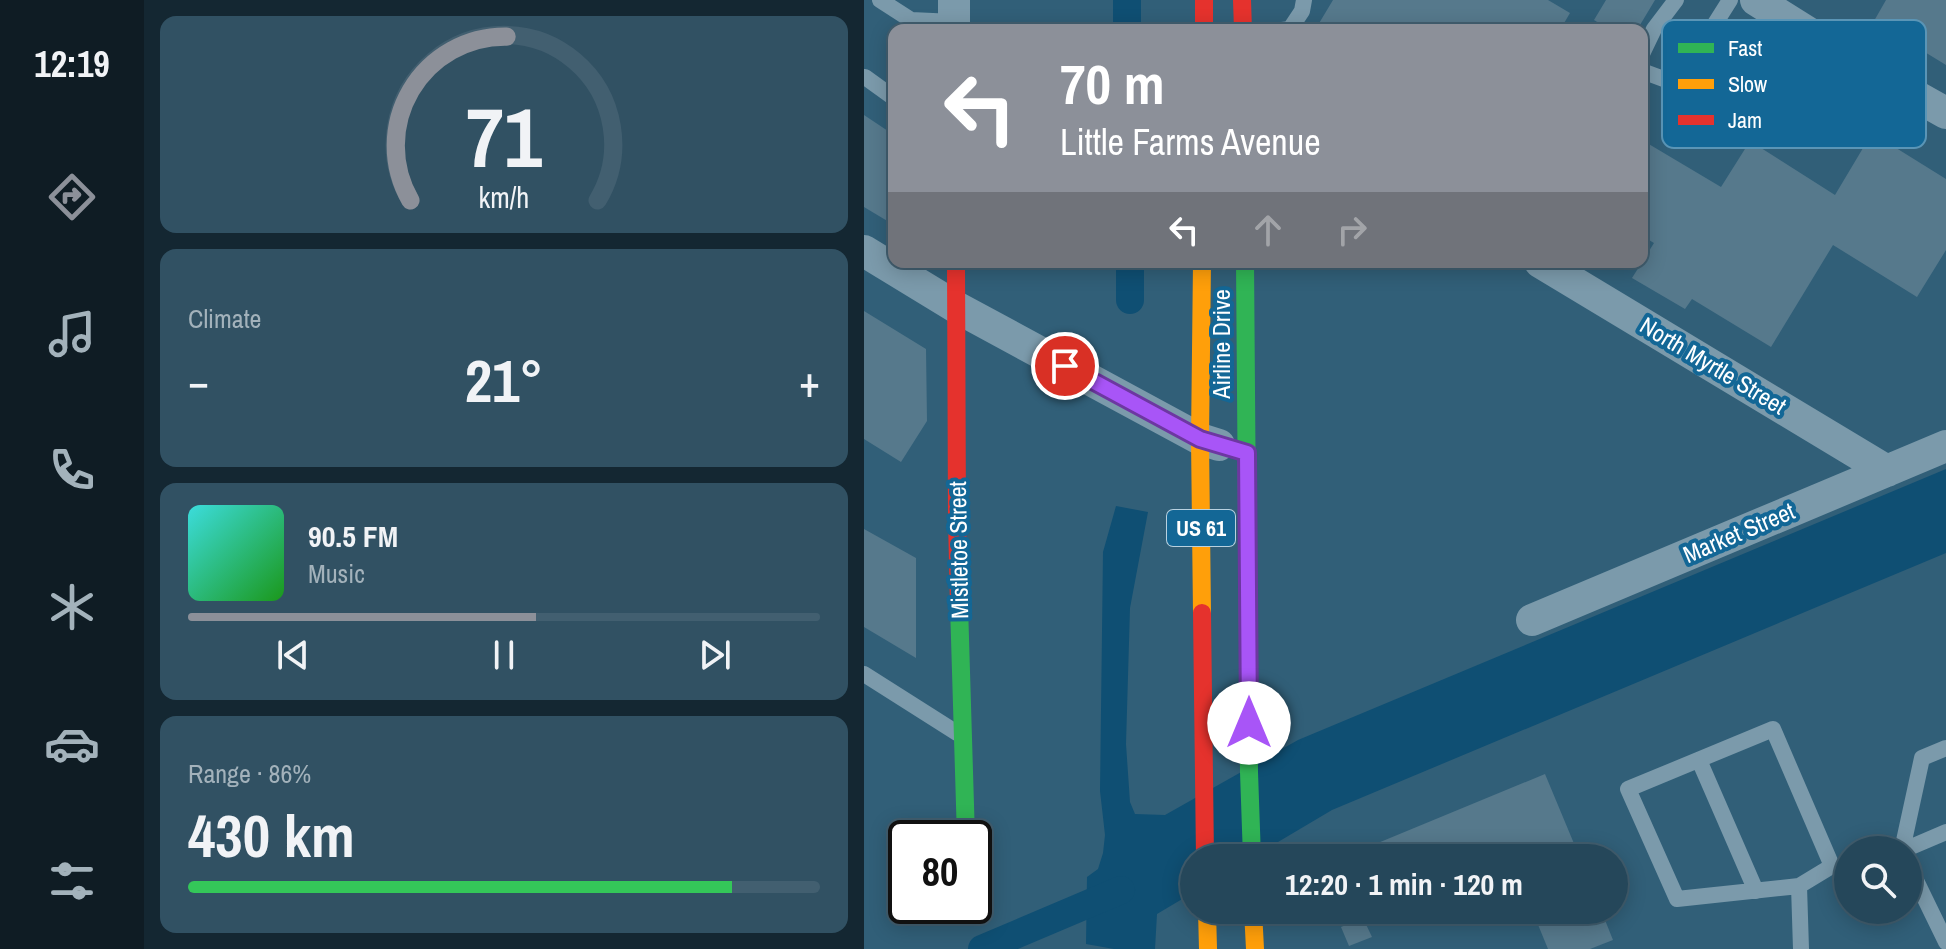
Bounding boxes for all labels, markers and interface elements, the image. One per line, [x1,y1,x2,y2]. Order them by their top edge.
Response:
legend [1662,20,1926,148]
text: Fast [1728,33,1762,63]
text: 12:19 [34,40,110,88]
text: 70 m [1060,46,1165,121]
icon: left [928,56,1032,160]
text: Slow [1728,69,1767,99]
text: 71 [466,80,542,192]
text: Jam [1728,105,1762,135]
text: Little Farms Avenue [1060,118,1321,166]
icon: directions [44,169,100,225]
text: km/h [479,178,529,217]
icon: left [1162,208,1206,252]
icon: ahead [1246,208,1290,252]
icon: right [1330,208,1374,252]
street label: Airline Drive [1205,289,1237,400]
text: Climate [188,301,261,336]
icon: music [44,306,100,362]
street label: North Myrtle Street [1634,309,1793,422]
pin [1031,332,1099,400]
text: 21° [465,340,543,421]
icon: arrive [1043,344,1087,388]
text: − [188,351,209,411]
text: + [799,351,820,411]
icon: phone [44,442,100,498]
street label: Mistletoe Street [941,480,975,619]
street label: Market Street [1678,494,1800,570]
road number: US 61 [1167,510,1235,546]
text: 90.5 FM [308,516,398,556]
text: Music [308,556,365,591]
icon: climate [44,579,100,635]
icon: previous [271,633,315,677]
icon: pause [482,633,526,677]
icon: next [693,633,737,677]
position arrow [1207,681,1291,765]
icon: car [44,716,100,772]
text: Range · 86% [188,756,311,791]
text: 430 km [188,795,355,876]
speed limit sign: 80 [888,820,992,924]
map controls [1834,836,1922,924]
button: search [1834,836,1922,924]
icon: filters [44,853,100,909]
text: 12:20 · 1 min · 120 m [1285,864,1523,904]

